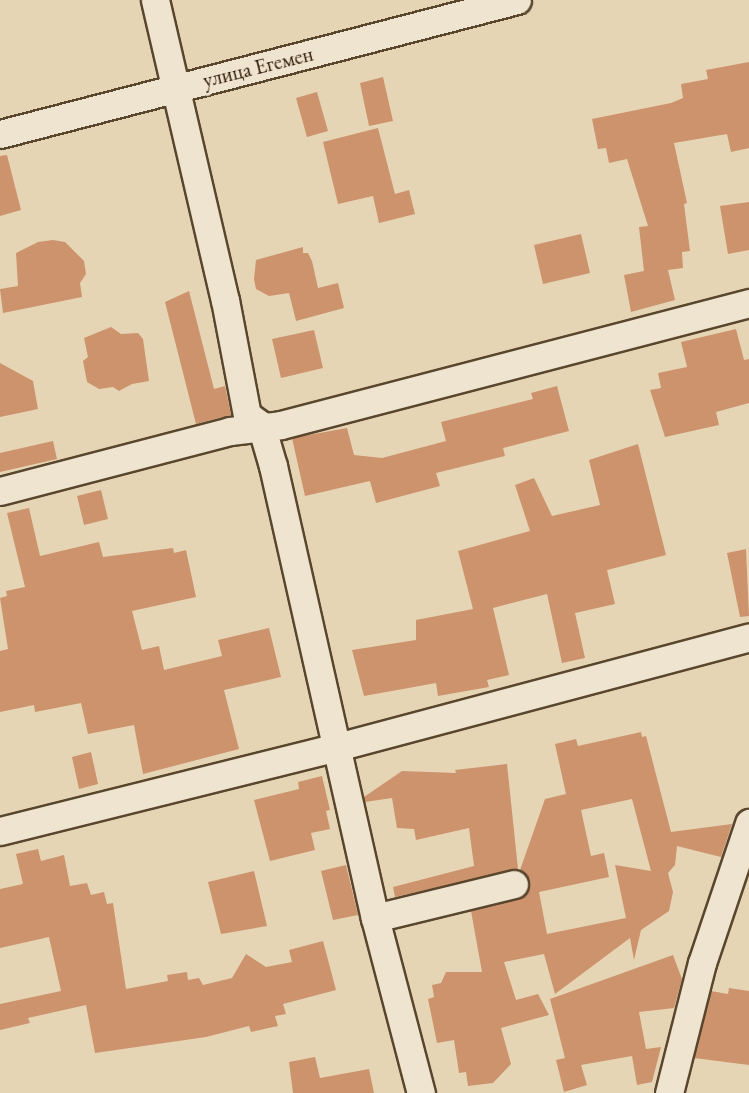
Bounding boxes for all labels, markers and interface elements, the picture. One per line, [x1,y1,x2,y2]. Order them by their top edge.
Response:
street label: улица Егемен [200,41,316,93]

